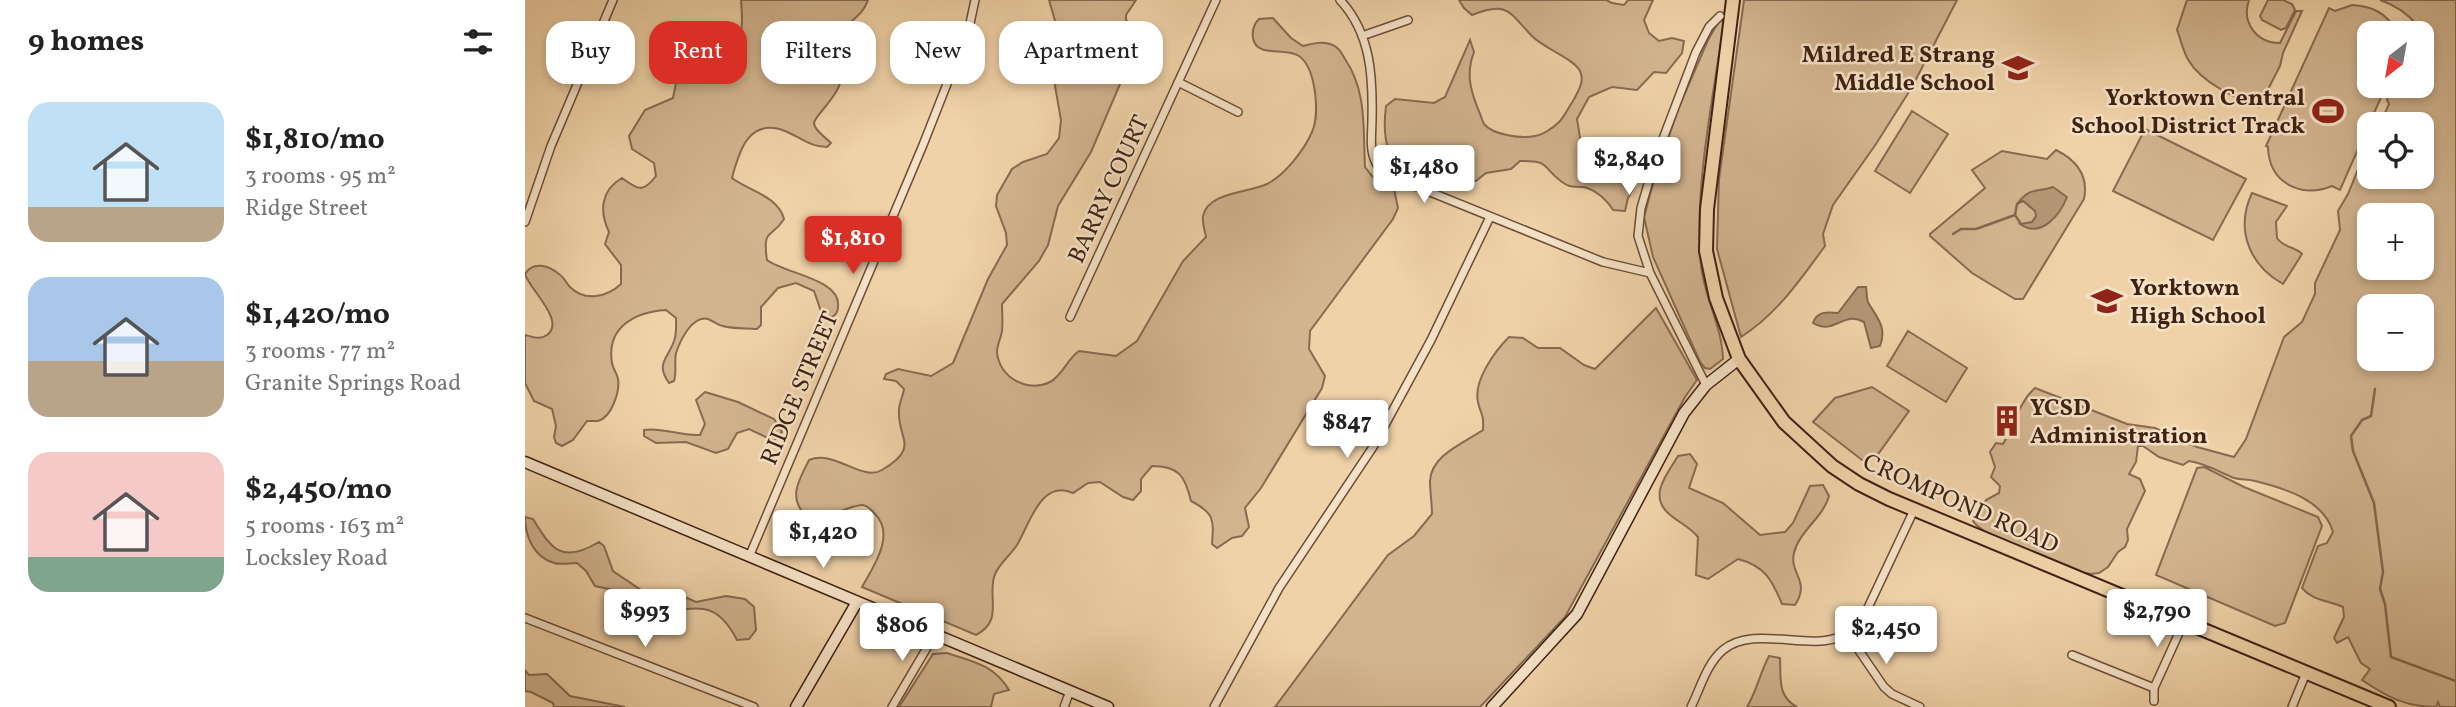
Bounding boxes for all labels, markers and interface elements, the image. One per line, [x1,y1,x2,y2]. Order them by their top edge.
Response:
text: 9 homes [28,21,144,63]
chip: Buy [546,21,635,84]
chip: Rent [649,21,747,84]
chip: Filters [761,21,876,84]
chip: New [890,21,985,84]
chip: Apartment [999,21,1163,84]
north arrow [2357,21,2434,98]
map controls [2357,21,2434,371]
icon: filters [459,23,497,61]
place label: Mildred E Strang Middle School [1802,39,1995,101]
school or university icon: Mildred E Strang Middle School [2001,51,2035,85]
place label: Yorktown Central School District Track [2071,82,2305,144]
sports icon: Yorktown Central School District Track [2311,94,2345,128]
street label: BARRY COURT [1061,110,1159,269]
button: locate [2357,112,2434,189]
text: $1,810/mo [245,119,385,161]
icon: home [84,130,168,214]
pin: $2,840 [1572,138,1686,197]
text: $2,840 [1593,144,1665,176]
pin: $1,480 [1367,146,1481,205]
text: $1,480 [1389,152,1459,184]
text: 3 rooms · 95 m² [245,161,396,193]
text: Ridge Street [245,193,368,225]
button: + [2357,203,2434,280]
pin: $1,810 [796,216,910,276]
text: $1,810 [821,223,885,255]
place label: Yorktown High School [2130,272,2266,334]
school or university icon: Yorktown High School [2090,284,2124,318]
text: $1,420/mo [245,294,390,336]
button: − [2357,294,2434,371]
icon: home [84,305,168,389]
street label: RIDGE STREET [753,307,848,471]
text: 3 rooms · 77 m² [245,336,395,368]
text: Granite Springs Road [245,368,461,400]
place label: YCSD Administration [2030,392,2208,454]
pin: $847 [1306,400,1388,460]
building icon: YCSD Administration [1990,404,2024,438]
text: $847 [1322,407,1372,439]
street label: CROMPOND ROAD [1857,446,2064,563]
text: $2,450/mo [245,469,392,511]
icon: home [84,480,168,564]
pin: $1,420 [766,510,880,570]
text: 5 rooms · 163 m² [245,511,404,543]
text: $1,420 [789,517,857,549]
text: Locksley Road [245,543,388,575]
pin: $993 [604,590,686,649]
pin: $2,790 [2100,590,2214,649]
text: $993 [620,596,670,628]
text: $2,790 [2123,596,2191,628]
pin: $806 [861,604,943,663]
pin: $2,450 [1829,606,1943,666]
text: $806 [876,610,928,642]
text: $2,450 [1851,613,1921,645]

